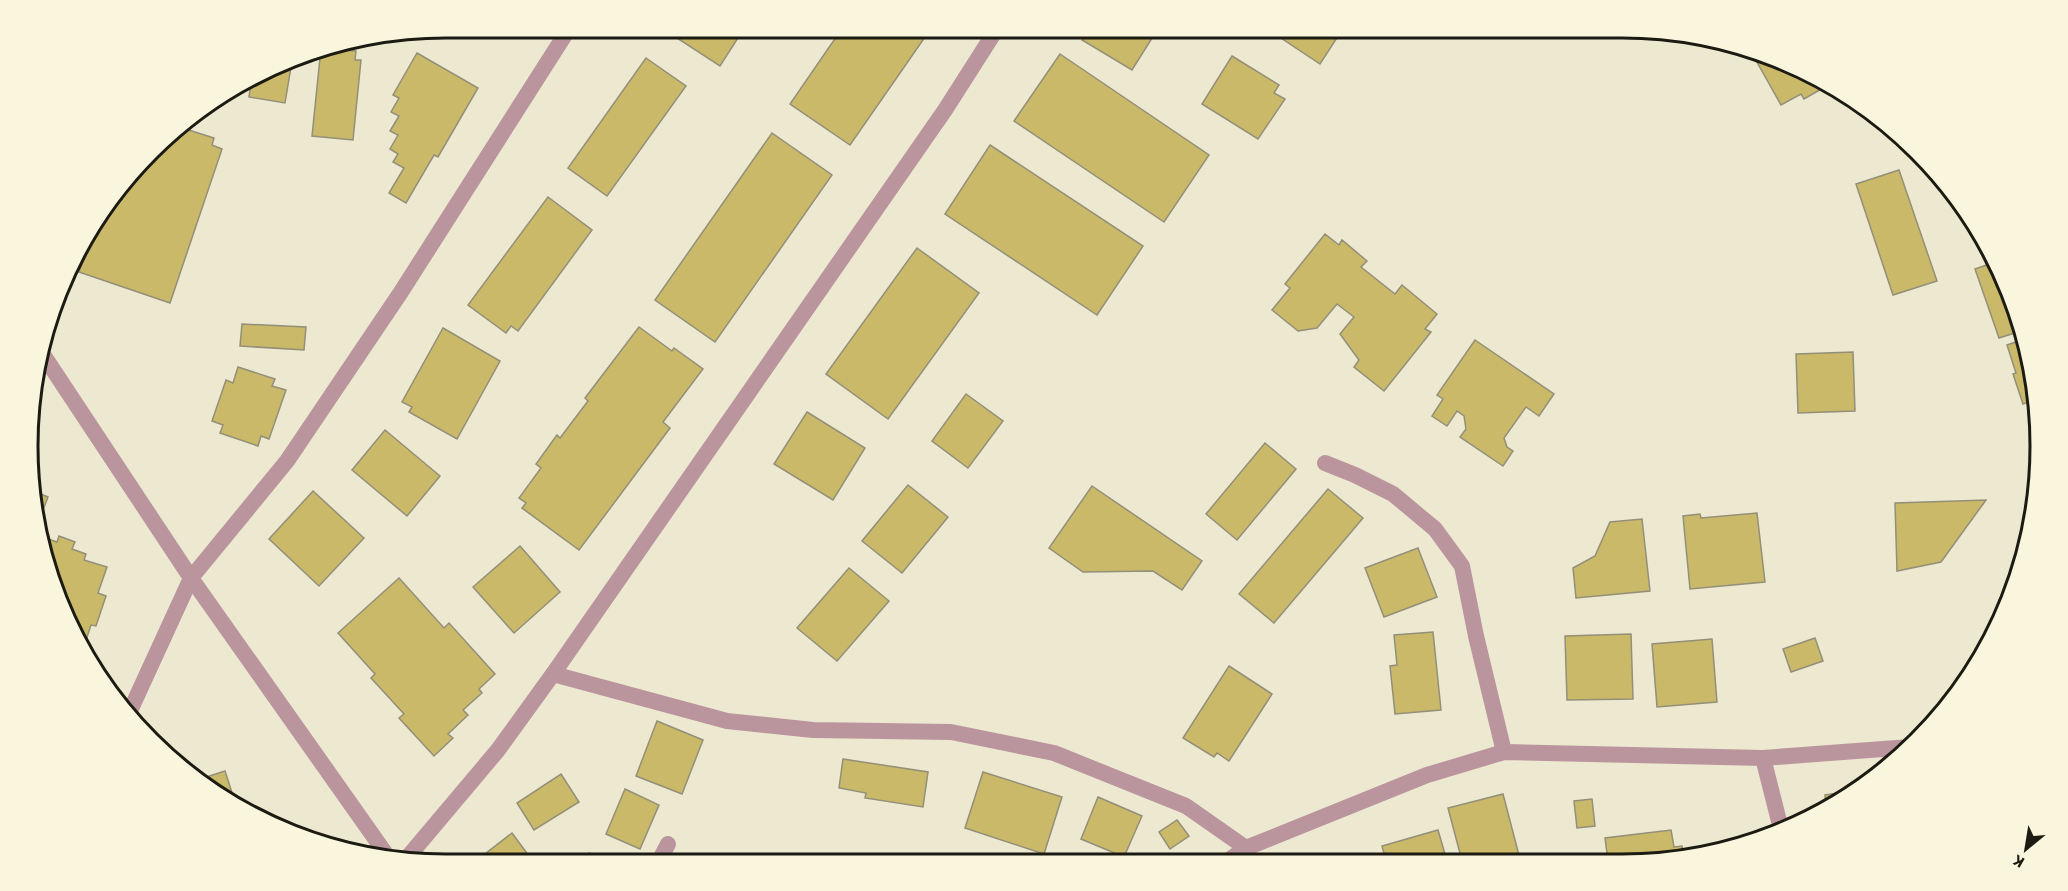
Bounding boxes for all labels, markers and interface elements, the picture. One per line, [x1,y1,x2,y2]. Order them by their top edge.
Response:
north arrow [1996,819,2056,879]
text: K [2009,849,2029,873]

